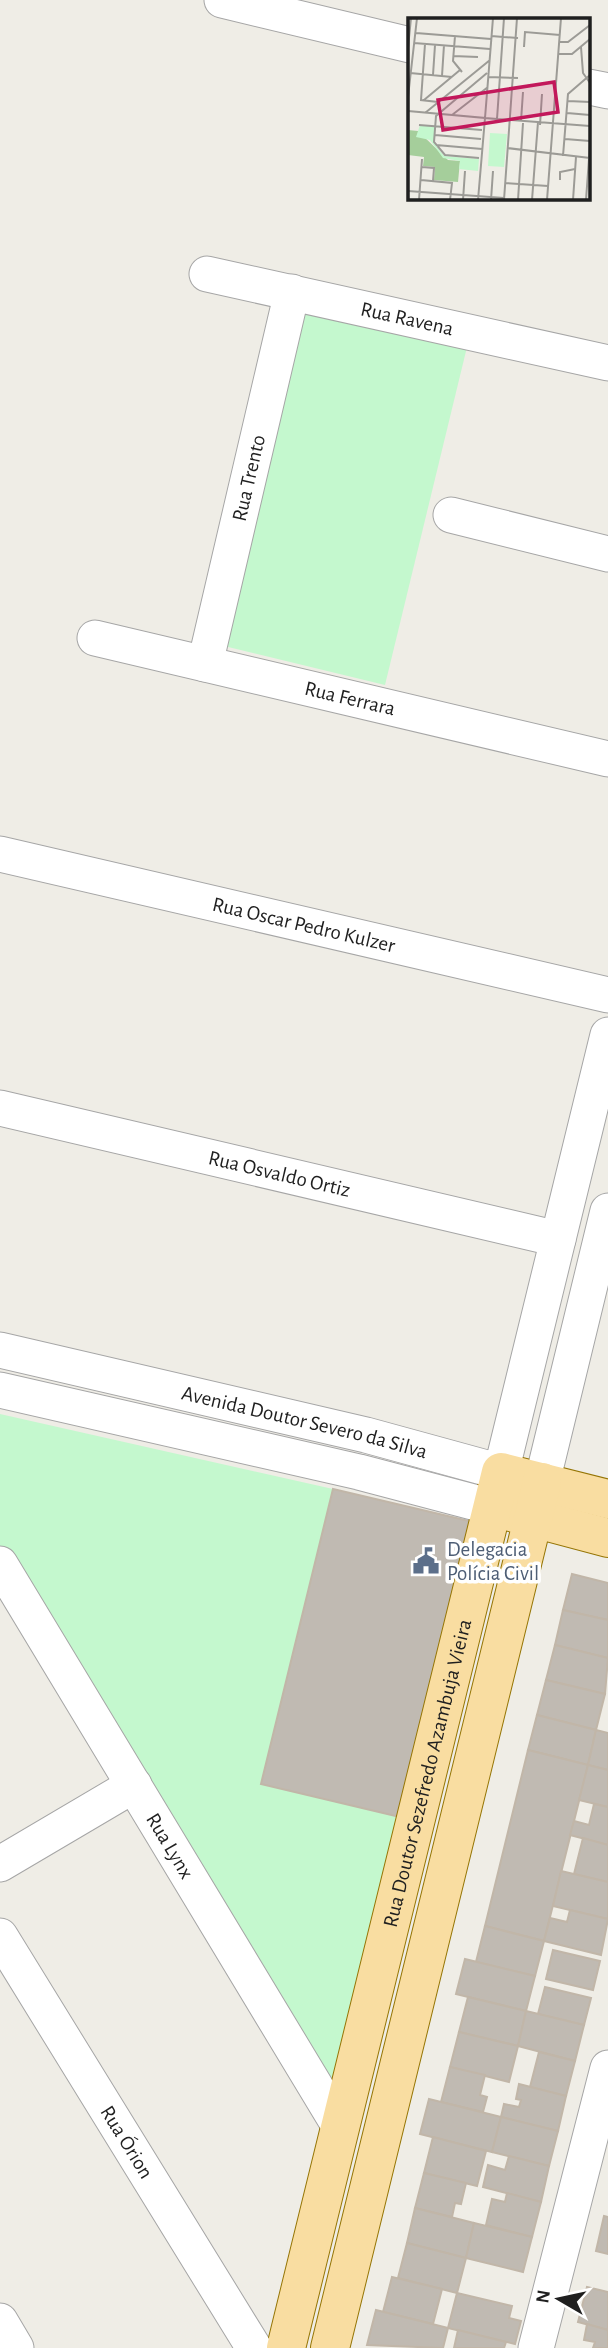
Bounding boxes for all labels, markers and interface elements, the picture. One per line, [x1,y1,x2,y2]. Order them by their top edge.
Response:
inset map [408,18,590,200]
street label: Rua Ravena [359,298,456,339]
street label: Rua Trento [228,433,269,523]
street label: Rua Ferrara [303,677,398,719]
street label: Rua Oscar Pedro Kulzer [210,893,398,956]
street label: Rua Osvaldo Ortiz [206,1147,352,1200]
street label: Avenida Doutor Severo da Silva [180,1382,430,1462]
place label: Delegacia Polícia Civil [447,1539,539,1584]
public building icon: Delegacia Polícia Civil [411,1546,441,1576]
street label: Rua Doutor Sezefredo Azambuja Vieira [379,1617,475,1929]
street label: Rua Lynx [142,1809,198,1882]
street label: Rua Órion [97,2102,157,2182]
north arrow [524,2264,594,2334]
text: N [533,2289,554,2305]

